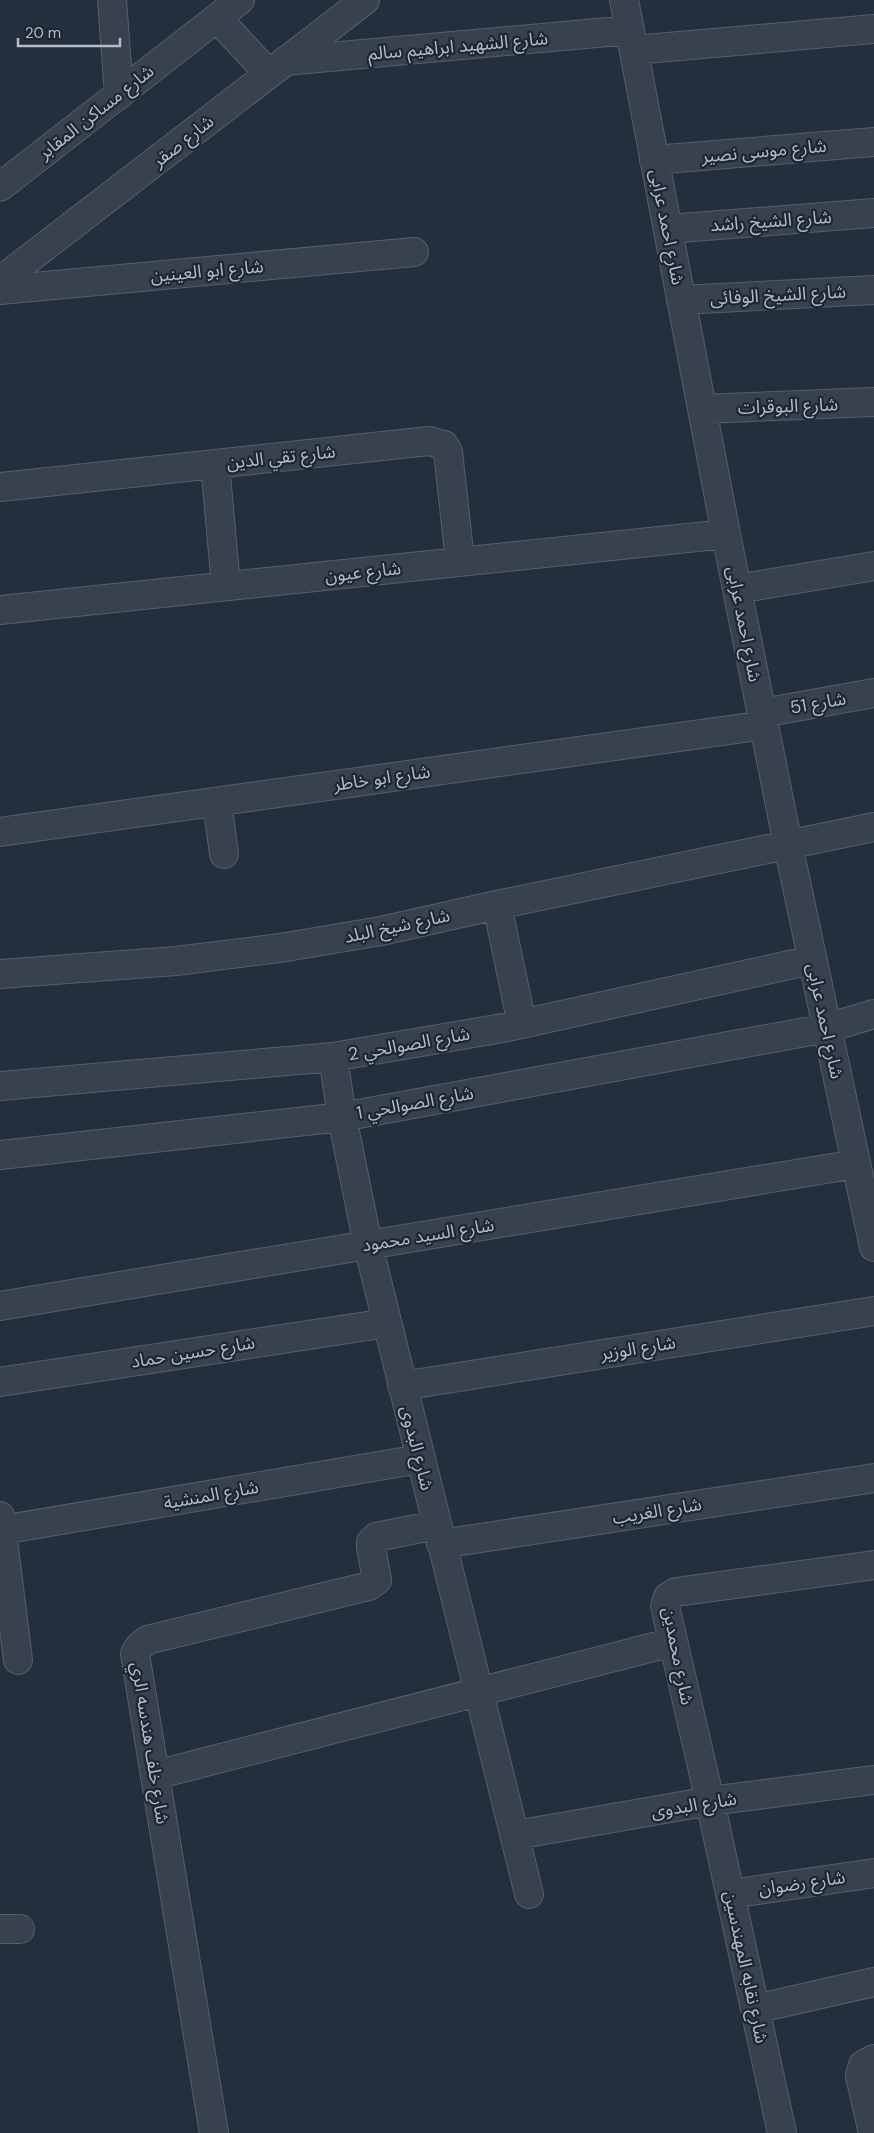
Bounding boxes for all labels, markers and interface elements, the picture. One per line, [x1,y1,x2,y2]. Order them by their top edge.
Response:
scale bar [18,15,120,47]
text: 20 m [25,23,61,43]
street label: شارع الشهيد ابراهيم سالم [367,26,549,68]
street label: شارع مساكن المقابر [32,59,160,167]
street label: شارع صقر [146,109,220,175]
street label: شارع موسى نصير [699,134,828,171]
street label: شارع احمد عرابى [642,167,690,287]
street label: شارع الشيخ راشد [710,205,833,239]
street label: شارع ابو العينين [149,254,265,290]
street label: شارع الشيخ الوفائى [709,279,847,313]
street label: شارع البوقرات [737,392,839,422]
street label: شارع تقي الدين [225,439,337,477]
street label: شارع عيون [324,556,402,590]
street label: شارع احمد عرابى [719,564,767,684]
street label: شارع 51 [788,686,848,722]
street label: شارع ابو خاطر [331,759,432,799]
street label: شارع شيخ البلد [342,903,452,951]
street label: شارع احمد عرابى [799,961,849,1081]
street label: شارع الصوالحي 2 [346,1021,472,1068]
street label: شارع الصوالحي 1 [355,1081,476,1127]
street label: شارع السيد محمود [360,1213,496,1259]
street label: شارع حسين حماد [129,1330,257,1376]
street label: شارع الوزير [598,1330,678,1368]
street label: شارع البدوى [393,1403,439,1493]
street label: شارع المنشية [162,1475,261,1517]
street label: شارع الغريب [611,1492,704,1532]
street label: شارع محمدين [655,1605,699,1707]
street label: شارع خلف هندسه الري [123,1660,175,1826]
street label: شارع البدوى [649,1786,739,1826]
street label: شارع رضوان [757,1865,847,1903]
street label: شارع نقابه المهندسين [716,1888,774,2046]

